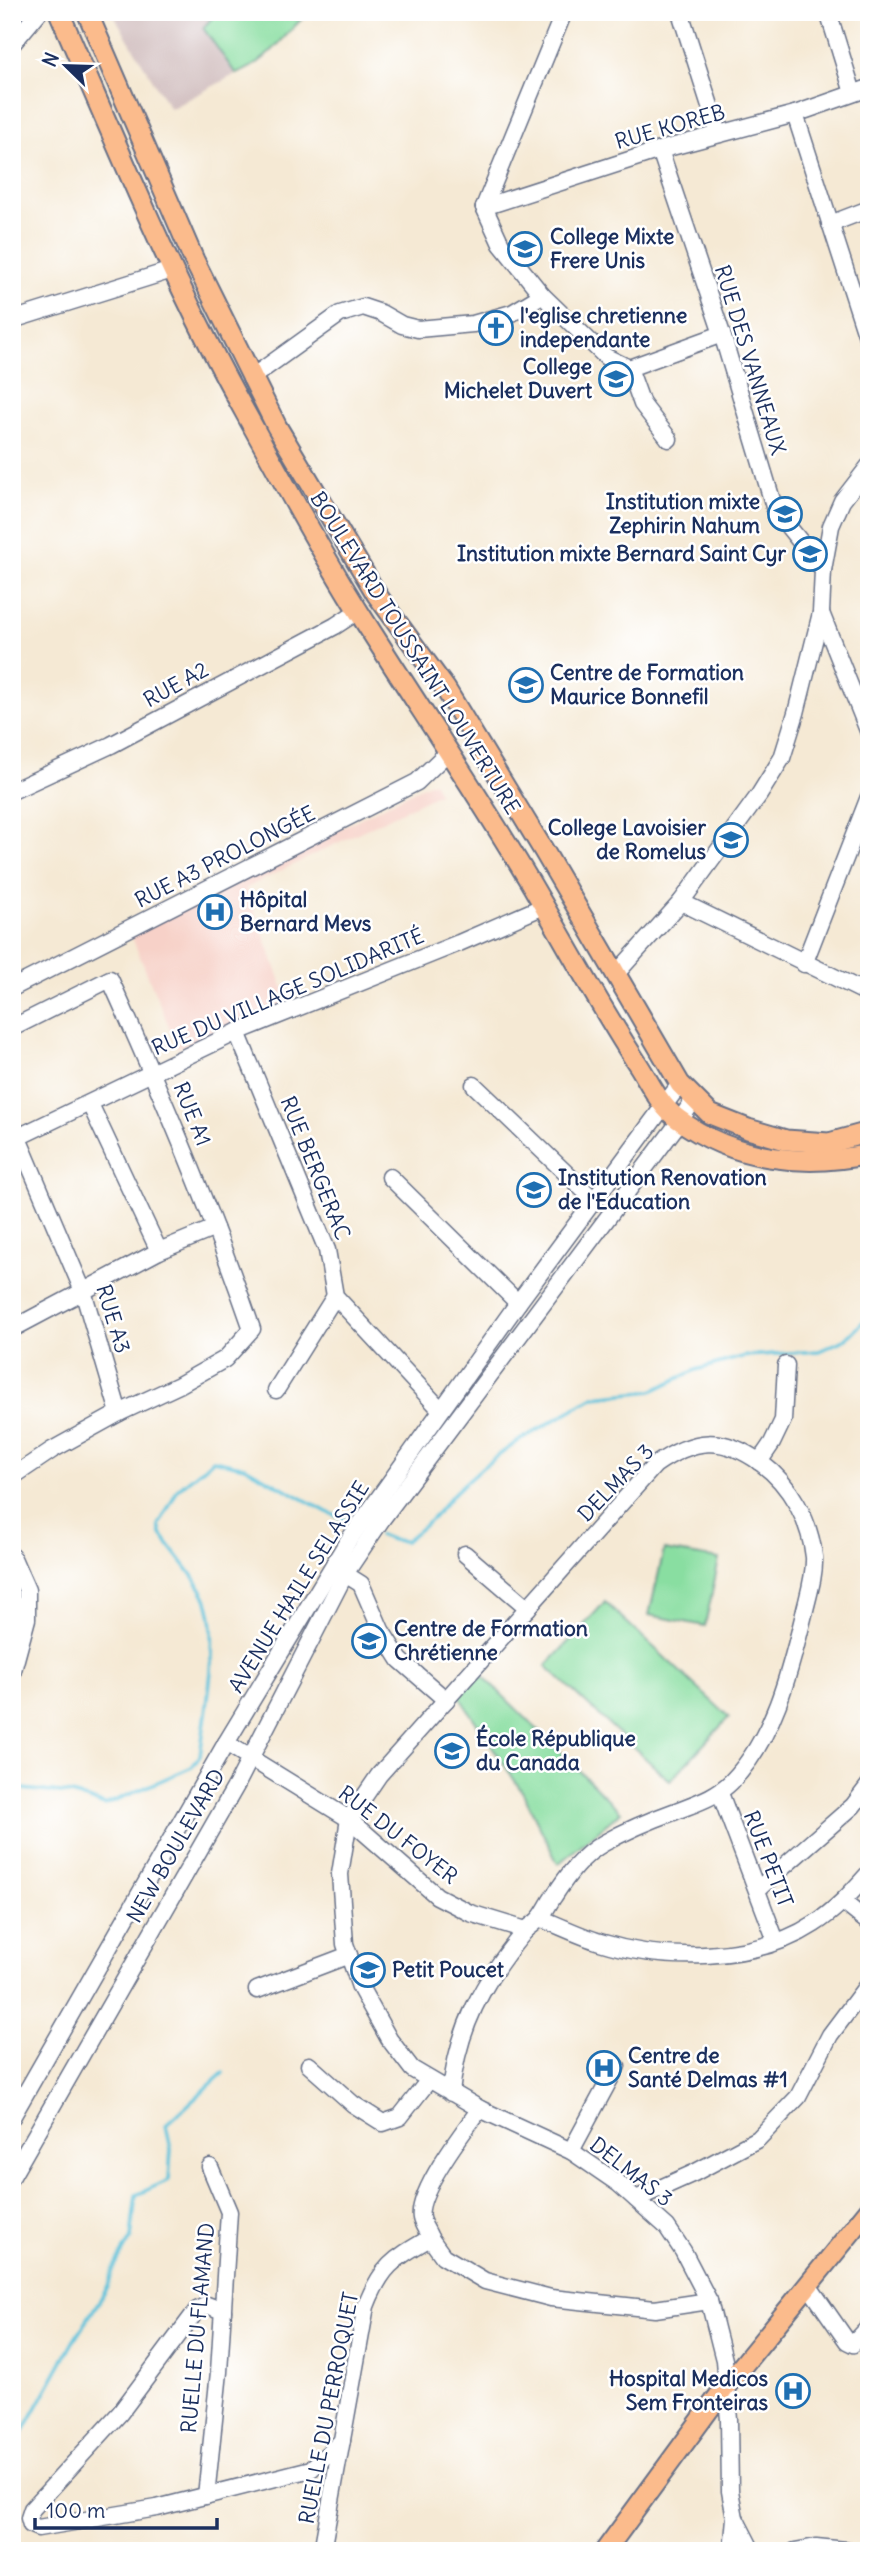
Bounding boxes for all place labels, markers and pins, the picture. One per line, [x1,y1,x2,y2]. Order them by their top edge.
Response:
place label: College Mixte Frere Unis [550,223,674,274]
school or university icon: College Mixte Frere Unis [506,230,544,268]
place label: l'eglise chretienne independante [520,302,687,353]
church icon: l'eglise chretienne independante [477,309,515,347]
place label: College Michelet Duvert [444,353,593,404]
school or university icon: College Michelet Duvert [597,360,635,398]
place label: Institution mixte Zephirin Nahum [606,488,761,539]
school or university icon: Institution mixte Zephirin Nahum [766,495,804,533]
school or university icon: Institution mixte Bernard Saint Cyr [791,535,829,573]
place label: Institution mixte Bernard Saint Cyr [457,540,786,567]
place label: Centre de Formation Maurice Bonnefil [550,659,744,710]
school or university icon: Centre de Formation Maurice Bonnefil [507,666,545,704]
place label: College Lavoisier de Romelus [548,814,706,865]
school or university icon: College Lavoisier de Romelus [712,821,750,859]
place label: Hôpital Bernard Mevs [240,886,372,937]
hospital icon: Hôpital Bernard Mevs [196,893,234,931]
place label: Institution Renovation de l'Education [558,1164,767,1215]
school or university icon: Institution Renovation de l'Education [515,1171,553,1209]
place label: Centre de Formation Chrétienne [394,1615,588,1666]
school or university icon: Centre de Formation Chrétienne [350,1622,388,1660]
place label: École République du Canada [476,1724,636,1776]
school or university icon: École République du Canada [433,1732,471,1770]
school or university icon: Petit Poucet [349,1951,387,1989]
place label: Petit Poucet [392,1956,505,1983]
place label: Centre de Santé Delmas #1 [628,2042,788,2093]
hospital icon: Centre de Santé Delmas #1 [585,2049,623,2087]
place label: Hospital Medicos Sem Fronteiras [609,2365,768,2416]
hospital icon: Hospital Medicos Sem Fronteiras [774,2372,812,2410]

